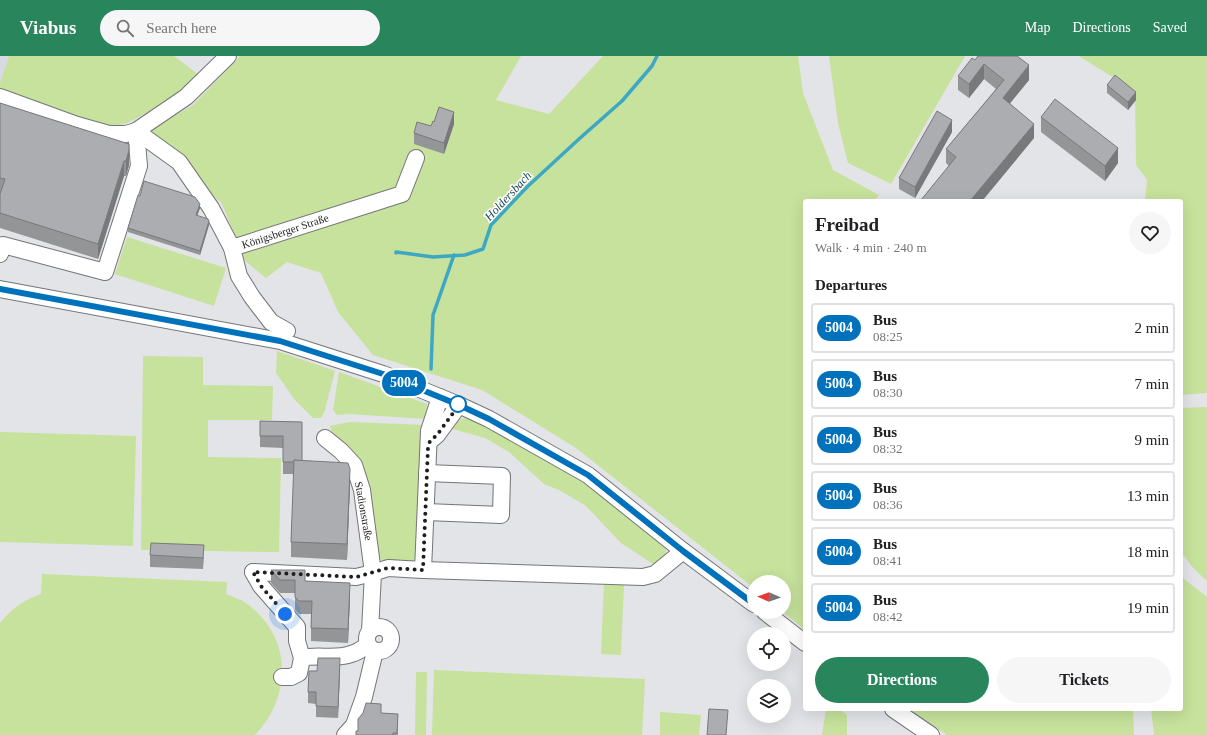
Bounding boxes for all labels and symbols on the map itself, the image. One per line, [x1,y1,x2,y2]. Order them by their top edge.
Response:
water label: Holdersbach [481,169,534,224]
street label: Königsberger Straße [240,211,330,251]
line badge: 5004 [376,370,432,396]
unlabelled marker [449,395,467,413]
street label: Stadionstraße [353,480,375,542]
north arrow [747,575,791,619]
your location [275,604,295,624]

